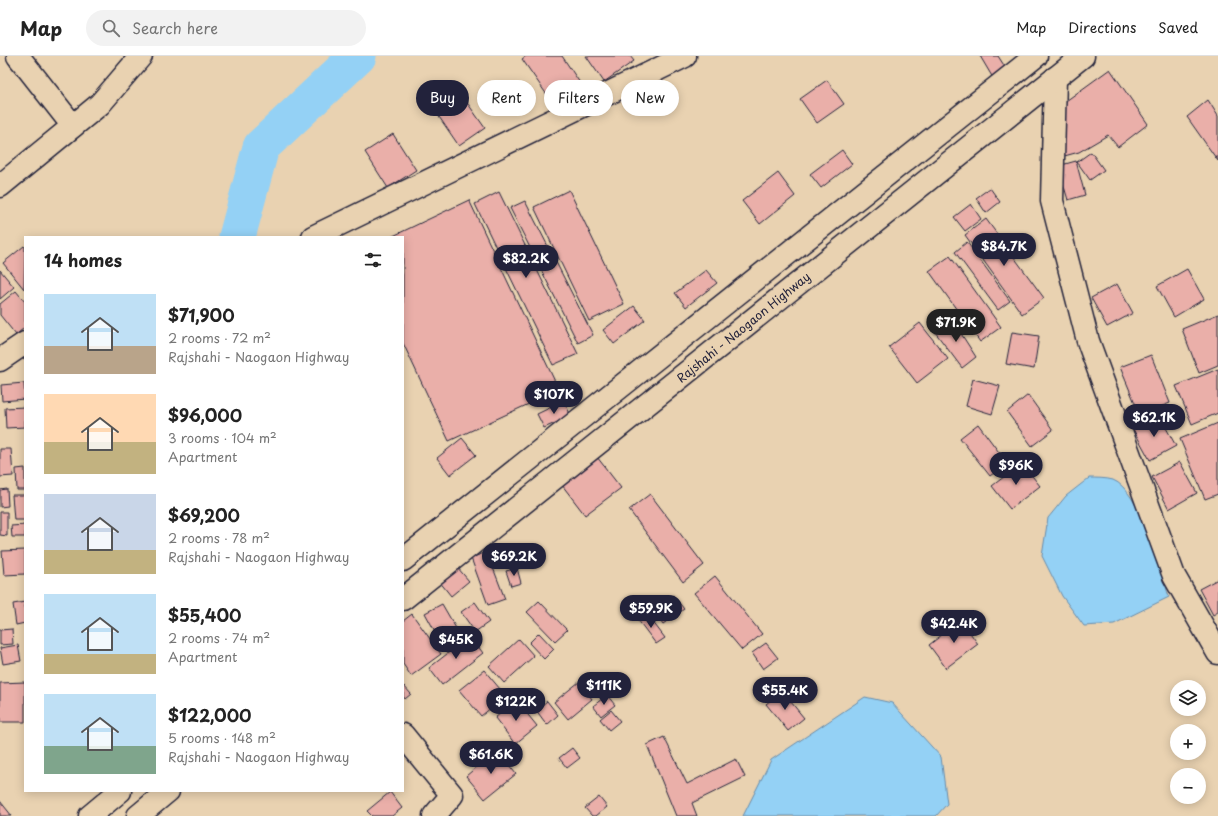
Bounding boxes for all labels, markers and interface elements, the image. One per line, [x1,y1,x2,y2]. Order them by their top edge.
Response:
search box [86,10,366,46]
text: Map [20,14,62,42]
text: Search here [132,16,218,39]
icon: search [100,17,122,39]
text: Map [1016,17,1046,38]
text: Directions [1068,17,1136,38]
text: Saved [1158,17,1198,38]
chip: Buy [416,80,469,116]
chip: Rent [477,80,536,116]
chip: Filters [544,80,613,116]
chip: New [621,80,679,116]
pin: $84.7K [971,233,1037,267]
text: $84.7K [981,236,1027,255]
pin: $82.2K [493,245,559,279]
text: 14 homes [44,247,122,273]
text: $82.2K [502,248,550,267]
icon: filters [362,249,384,271]
street label: Rajshahi - Naogaon Highway [672,267,814,387]
text: $71,900 [168,302,235,328]
pin: $71.9K [923,309,989,343]
icon: home [76,310,124,358]
text: $71.9K [935,312,977,331]
text: 2 rooms · 72 m² [168,328,271,347]
text: Rajshahi - Naogaon Highway [168,347,349,366]
pin: $107K [526,381,582,415]
text: $107K [534,384,574,403]
text: $96,000 [168,402,242,428]
pin: $62.1K [1121,404,1187,438]
text: $62.1K [1132,407,1176,426]
icon: home [76,410,124,458]
text: 3 rooms · 104 m² [168,428,277,447]
text: Apartment [168,447,237,466]
pin: $96K [992,452,1040,486]
text: $96K [999,455,1033,474]
text: $69,200 [168,502,240,528]
icon: home [76,510,124,558]
text: 2 rooms · 78 m² [168,528,270,547]
pin: $69.2K [481,543,547,577]
text: $69.2K [491,546,537,565]
text: Rajshahi - Naogaon Highway [168,547,349,566]
pin: $59.9K [618,595,684,629]
text: $59.9K [629,598,673,617]
text: $55,400 [168,602,241,628]
icon: home [76,610,124,658]
pin: $42.4K [921,610,987,644]
text: $42.4K [930,613,978,632]
pin: $45K [432,626,480,660]
text: 2 rooms · 74 m² [168,628,270,647]
text: $45K [439,629,473,648]
text: Apartment [168,647,237,666]
pin: $111K [576,672,632,706]
text: $111K [586,675,622,694]
pin: $55.4K [752,677,818,711]
text: $55.4K [762,680,808,699]
map controls [1170,680,1206,804]
button: layers [1170,680,1206,716]
pin: $122K [488,688,544,722]
text: $122K [495,691,537,710]
text: $122,000 [168,702,252,728]
icon: home [76,710,124,758]
button: + [1170,724,1206,760]
text: 5 rooms · 148 m² [168,728,276,747]
pin: $61.6K [458,741,524,775]
text: $61.6K [469,744,513,763]
text: Rajshahi - Naogaon Highway [168,747,349,766]
button: − [1170,768,1206,804]

